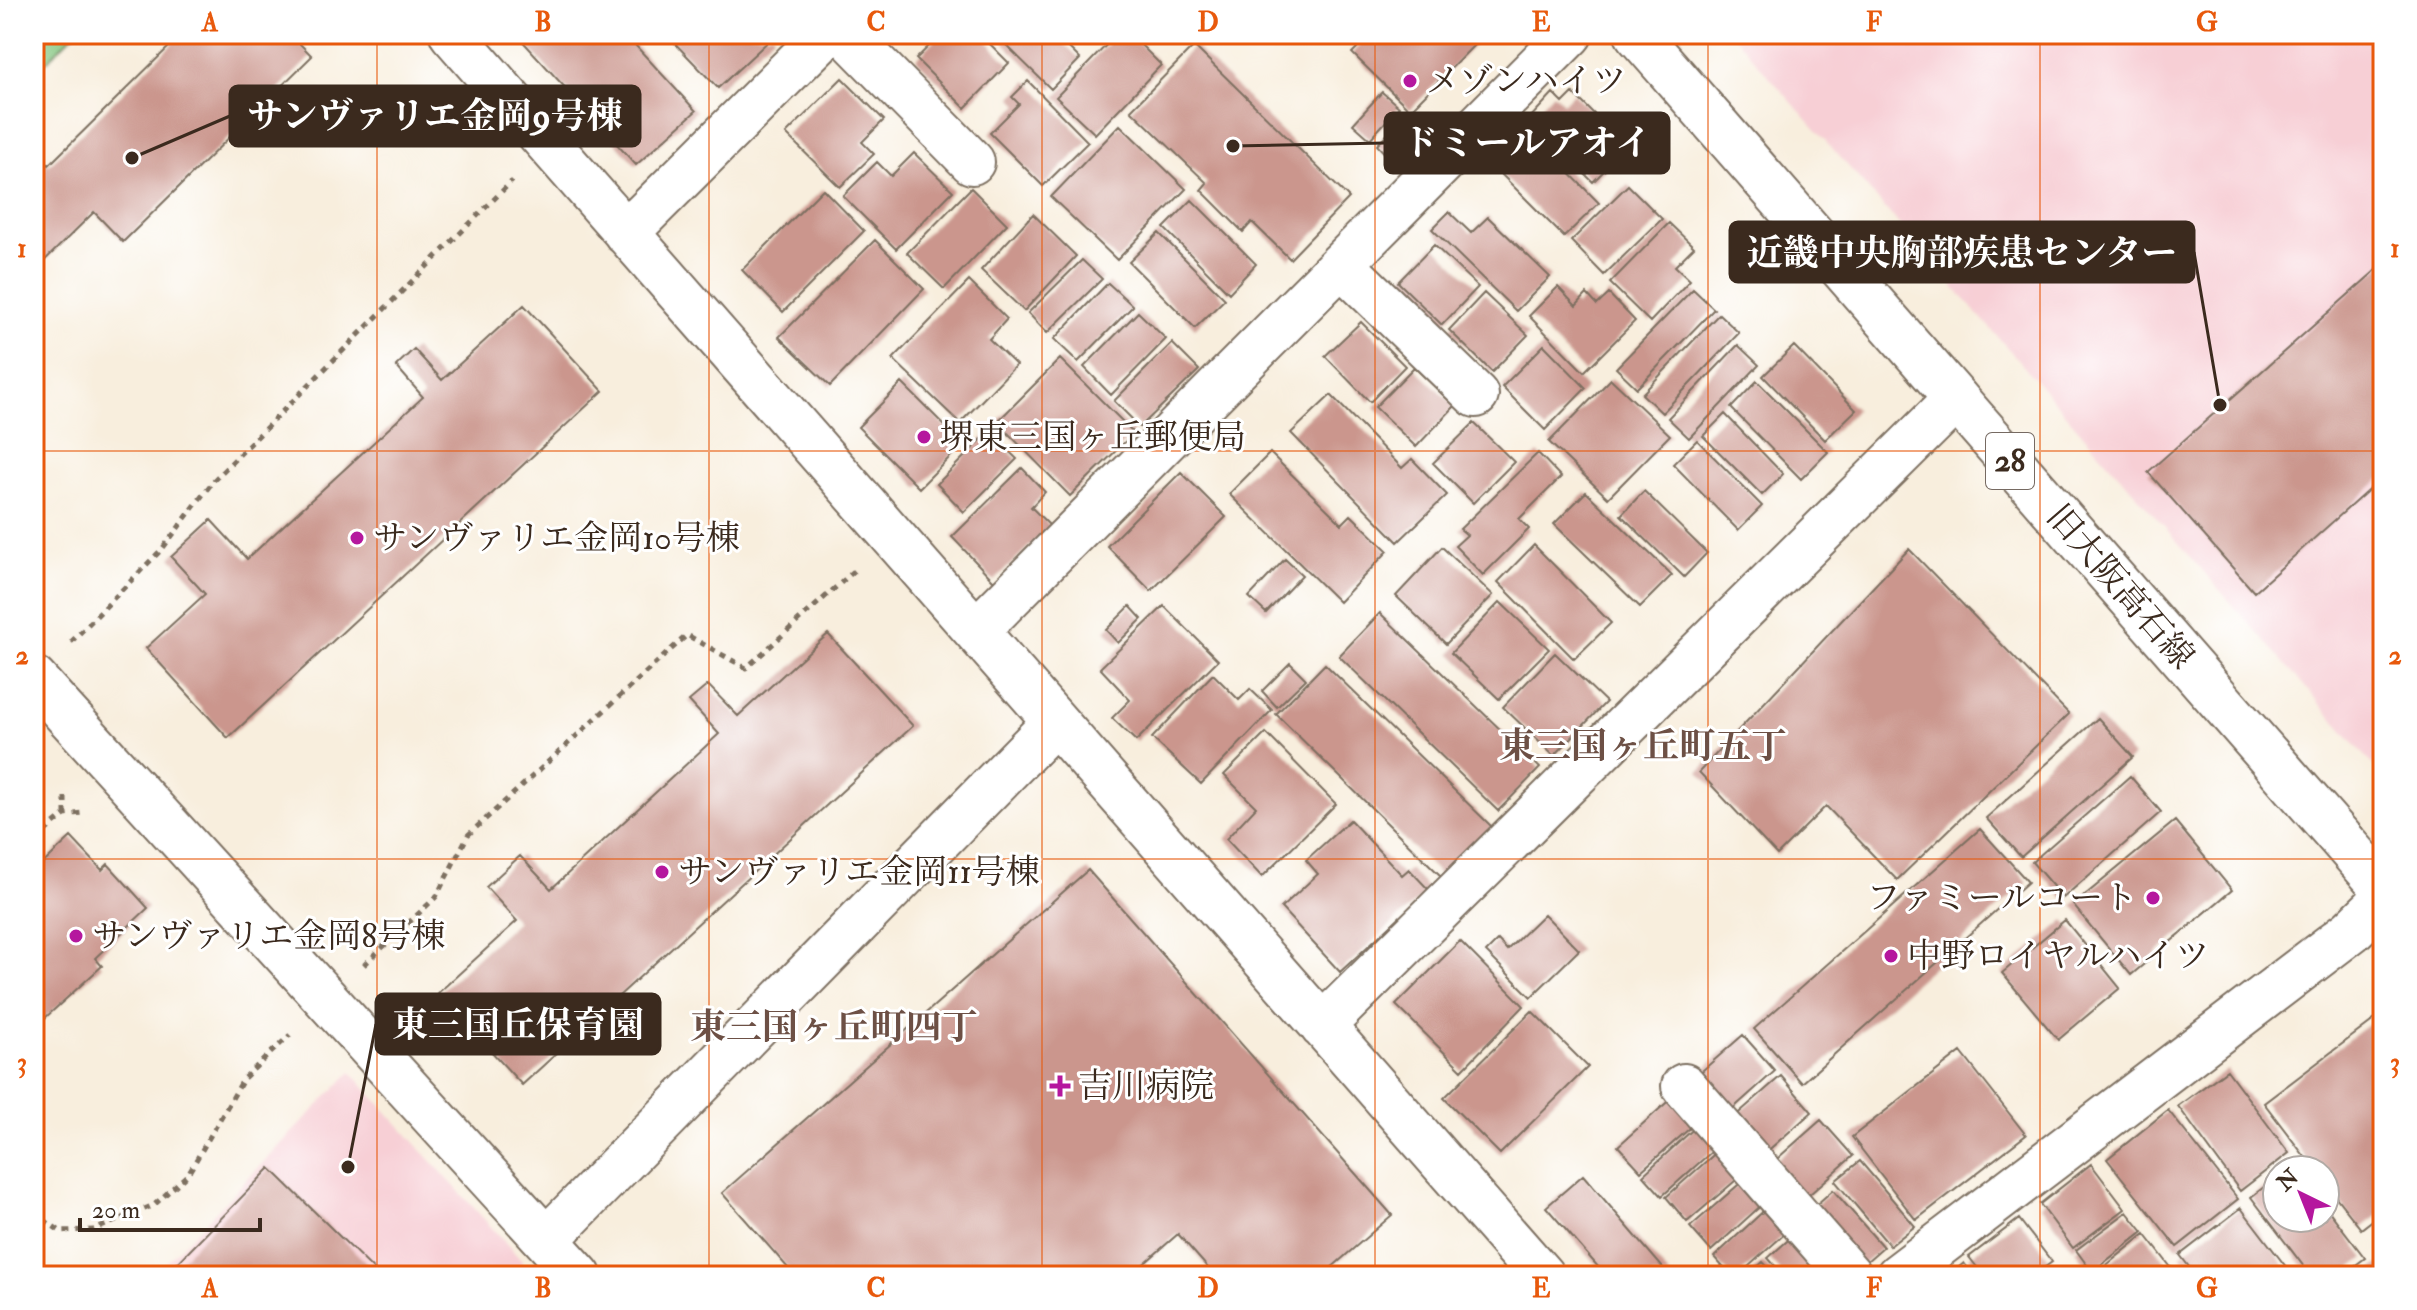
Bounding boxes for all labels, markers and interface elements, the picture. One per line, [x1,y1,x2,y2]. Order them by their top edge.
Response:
text: A [201,7,219,39]
text: B [534,7,552,39]
text: C [866,7,886,39]
text: D [1197,7,1219,39]
text: E [1532,7,1551,39]
text: F [1866,7,1883,39]
text: G [2196,7,2218,39]
place label: メゾンハイツ [1426,60,1627,103]
marker: メゾンハイツ [1401,72,1419,90]
callout: サンヴァリエ金岡9号棟 [230,86,640,146]
text: サンヴァリエ金岡9号棟 [247,94,623,139]
callout: ドミールアオイ [1385,113,1669,173]
text: ドミールアオイ [1402,121,1652,166]
callout: 近畿中央胸部疾患センター [1730,222,2194,282]
text: 近畿中央胸部疾患センター [1747,231,2177,276]
text: 1 [17,233,27,265]
text: 1 [2390,233,2400,265]
place label: 堺東三国ヶ丘郵便局 [940,416,1246,459]
marker: 堺東三国ヶ丘郵便局 [915,428,933,446]
road number: 28 [1986,433,2034,489]
street label: 旧大阪高石線 [2037,496,2203,678]
place label: サンヴァリエ金岡10号棟 [373,517,740,560]
marker: サンヴァリエ金岡10号棟 [348,529,366,547]
text: 2 [15,640,29,672]
text: 2 [2388,640,2402,672]
district label: 東三国ヶ丘町五丁 [1499,724,1787,769]
place label: サンヴァリエ金岡11号棟 [678,851,1040,894]
marker: サンヴァリエ金岡11号棟 [653,863,671,881]
place label: ファミールコート [1866,877,2137,920]
marker: ファミールコート [2144,889,2162,907]
place label: サンヴァリエ金岡8号棟 [92,915,445,958]
marker: サンヴァリエ金岡8号棟 [67,927,85,945]
place label: 中野ロイヤルハイツ [1907,935,2209,978]
marker: 中野ロイヤルハイツ [1882,947,1900,965]
callout: 東三国丘保育園 [376,994,660,1054]
text: 東三国丘保育園 [392,1003,644,1048]
district label: 東三国ヶ丘町四丁 [690,1005,978,1050]
text: 3 [17,1047,27,1079]
text: 3 [2390,1047,2400,1079]
place label: 吉川病院 [1078,1065,1214,1108]
marker: 吉川病院 [1049,1075,1071,1097]
north arrow [2261,1154,2341,1234]
text: N [2271,1163,2305,1198]
scale bar [80,1182,260,1232]
text: 20 m [92,1195,141,1226]
text: A [201,1273,219,1305]
text: B [534,1273,552,1305]
text: C [866,1273,886,1305]
text: D [1197,1273,1219,1305]
text: E [1532,1273,1551,1305]
text: F [1866,1273,1883,1305]
text: G [2196,1273,2218,1305]

